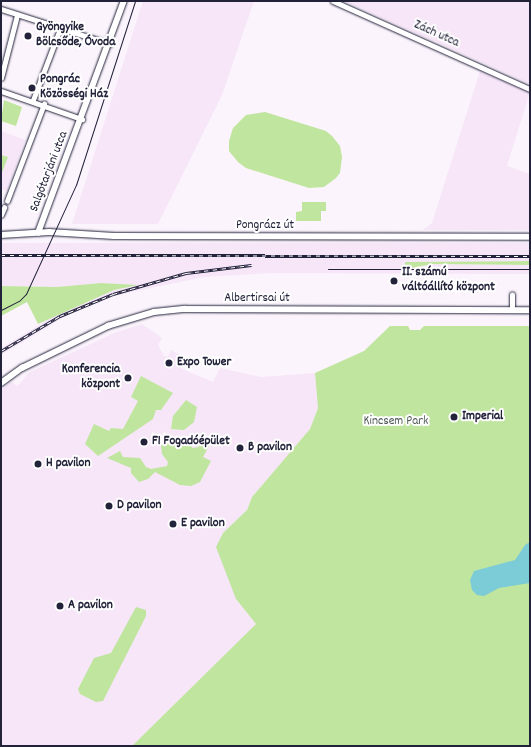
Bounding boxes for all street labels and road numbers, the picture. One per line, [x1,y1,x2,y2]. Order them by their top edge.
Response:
street label: Zách utca [411,18,461,52]
street label: Salgótarjáni utca [27,129,73,215]
street label: Pongrácz út [236,218,294,234]
street label: Albertirsai út [224,291,290,307]

